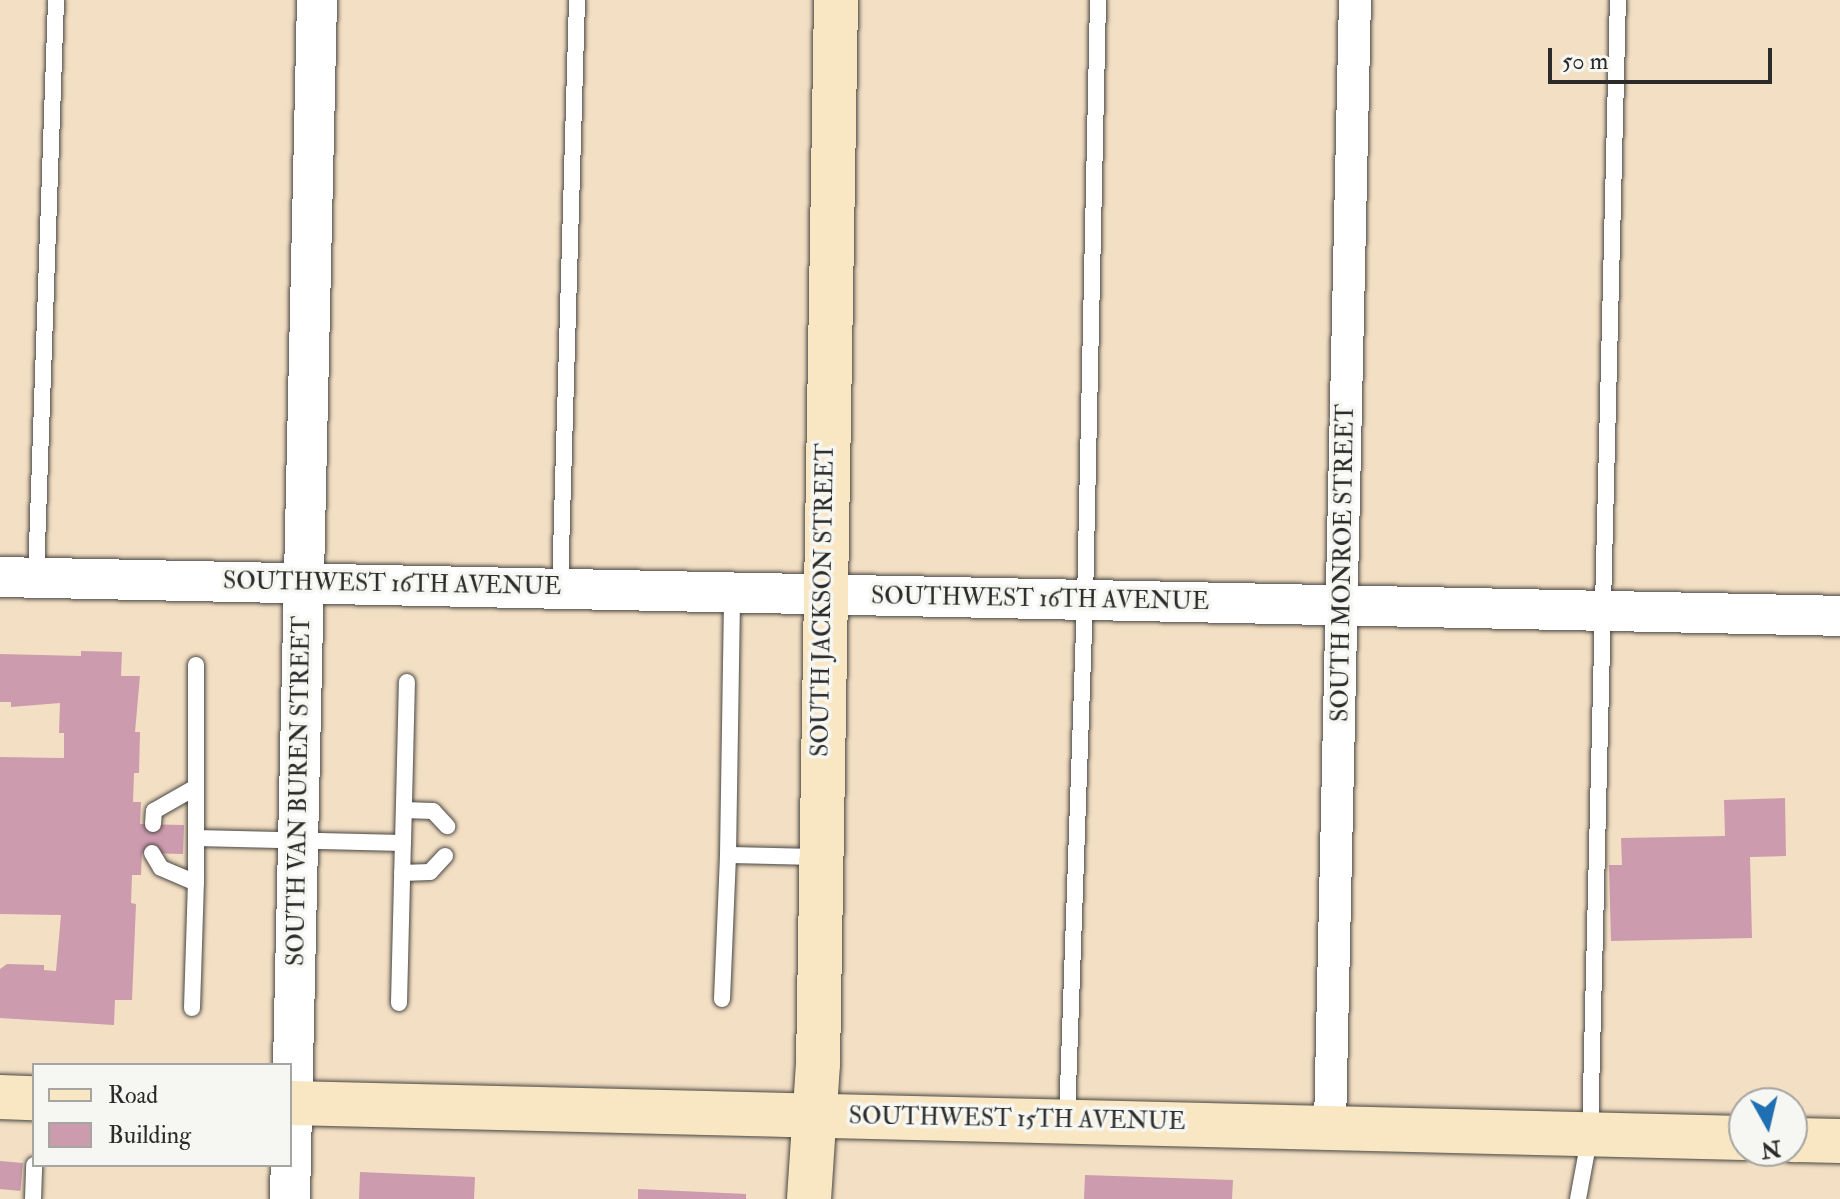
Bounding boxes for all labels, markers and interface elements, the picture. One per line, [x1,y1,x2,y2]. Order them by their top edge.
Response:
scale bar [1552,32,1776,82]
text: 50 m [1562,46,1608,77]
street label: SOUTH MONROE STREET [1326,404,1360,722]
street label: SOUTH JACKSON STREET [806,443,840,757]
street label: SOUTHWEST 16TH AVENUE [223,567,561,601]
street label: SOUTHWEST 16TH AVENUE [871,582,1209,616]
street label: SOUTH VAN BUREN STREET [282,616,316,966]
legend [32,1063,292,1167]
text: Road [108,1080,158,1111]
north arrow [1728,1087,1808,1167]
street label: SOUTHWEST 15TH AVENUE [848,1102,1186,1136]
text: Building [108,1120,191,1151]
text: N [1759,1134,1783,1164]

